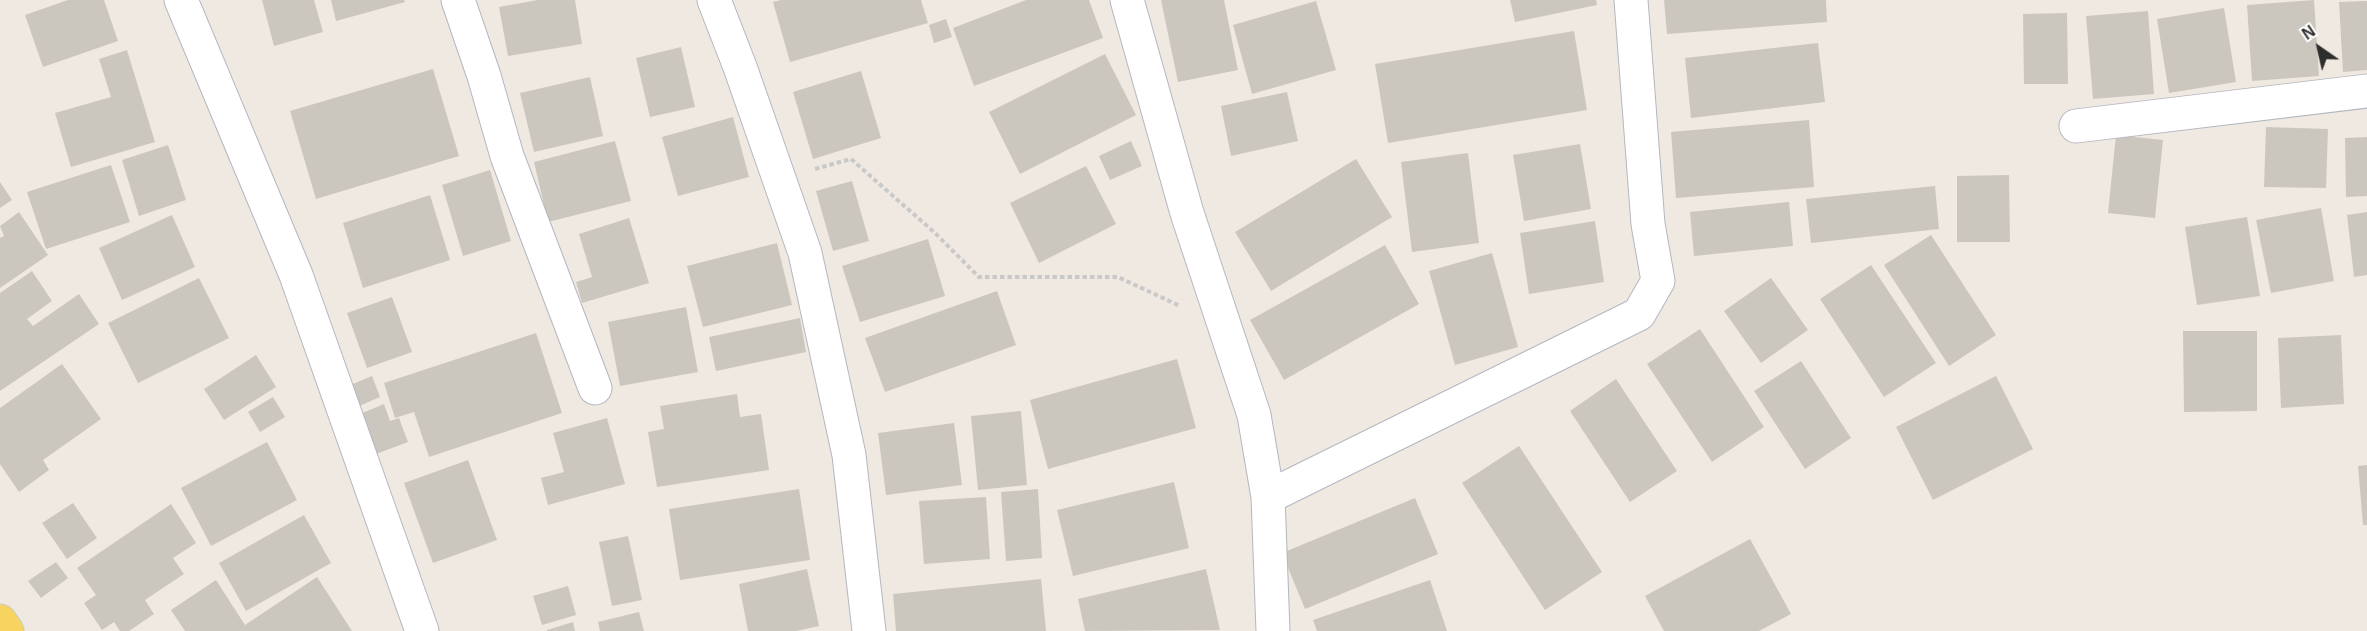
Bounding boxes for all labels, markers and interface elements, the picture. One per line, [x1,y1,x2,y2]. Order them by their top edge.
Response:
north arrow [2289,18,2349,78]
text: N [2299,22,2318,43]

